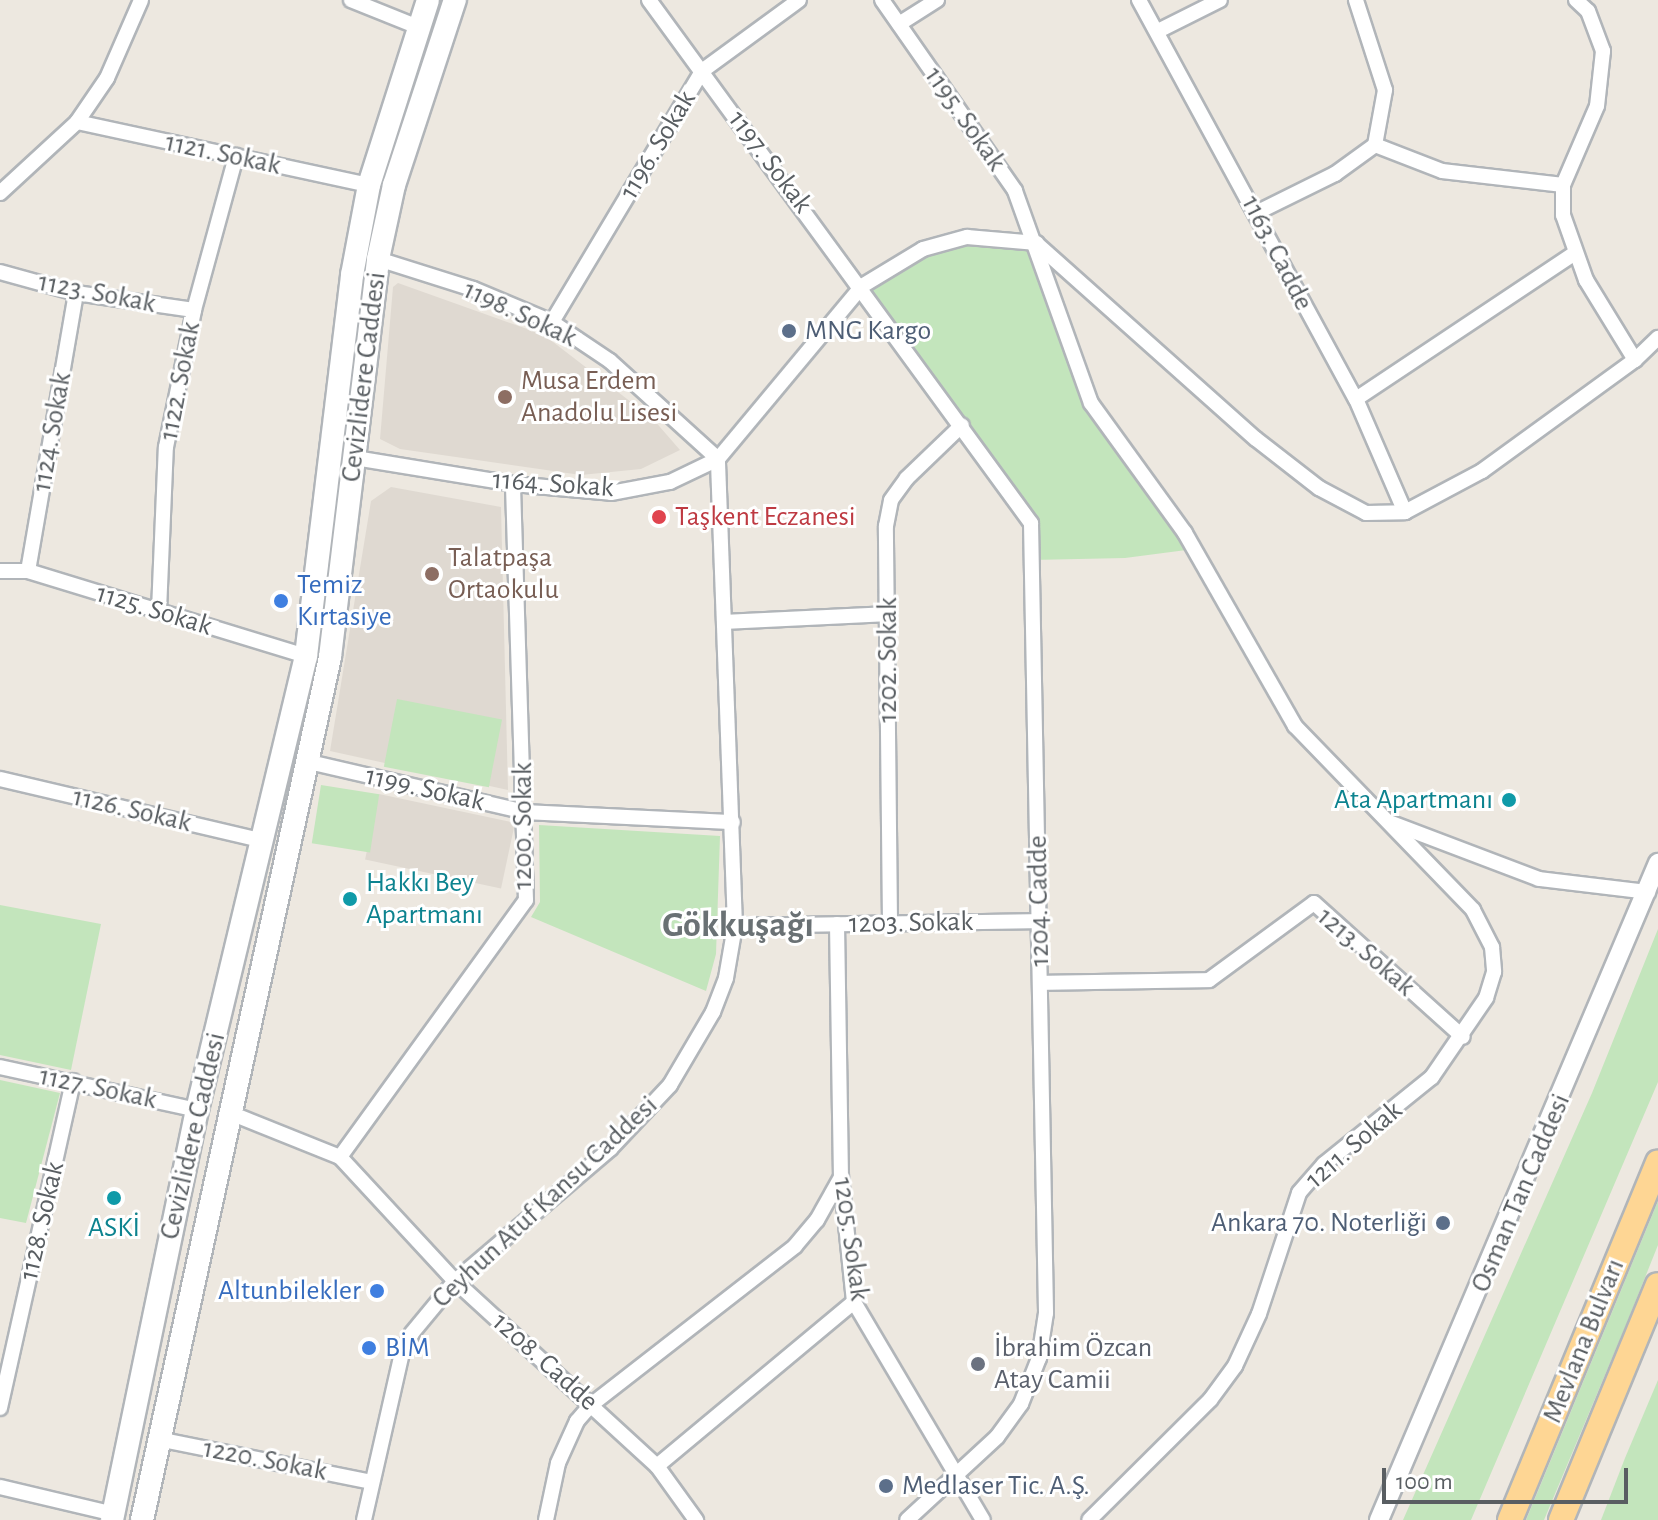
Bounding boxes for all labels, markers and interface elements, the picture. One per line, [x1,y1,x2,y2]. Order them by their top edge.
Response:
street label: 1195. Sokak [917,60,1013,178]
street label: 1196. Sokak [612,85,704,205]
street label: 1197. Sokak [721,104,819,220]
street label: 1121. Sokak [162,125,284,183]
street label: 1163. Cadde [1234,190,1320,316]
street label: 1123. Sokak [35,265,159,321]
street label: Cevizlidere Caddesi [334,270,394,484]
street label: 1198. Sokak [458,273,582,355]
place label: MNG Kargo [805,314,931,348]
street label: 1122. Sokak [152,319,208,443]
marker: MNG Kargo [780,322,798,340]
place label: Musa Erdem Anadolu Lisesi [521,364,677,430]
street label: 1124. Sokak [25,370,79,494]
marker: Musa Erdem Anadolu Lisesi [496,388,514,406]
street label: 1164. Sokak [491,463,615,505]
place label: Taşkent Eczanesi [675,500,856,534]
marker: Taşkent Eczanesi [650,508,668,526]
place label: Talatpaşa Ortaokulu [448,541,559,607]
marker: Talatpaşa Ortaokulu [423,565,441,583]
place label: Temiz Kırtasiye [297,568,392,634]
street label: 1125. Sokak [92,577,216,643]
marker: Temiz Kırtasiye [272,592,290,610]
street label: 1202. Sokak [871,597,905,723]
street label: 1199. Sokak [362,759,488,819]
street label: 1200. Sokak [506,762,540,890]
street label: 1126. Sokak [70,780,194,840]
place label: Ata Apartmanı [1334,783,1493,817]
marker: Ata Apartmanı [1500,791,1518,809]
street label: 1204. Cadde [1021,835,1057,967]
place label: Hakkı Bey Apartmanı [366,866,483,932]
marker: Hakkı Bey Apartmanı [341,890,359,908]
street label: 1213. Sokak [1310,900,1422,1004]
district label: Gökkuşağı [662,904,814,948]
street label: 1203. Sokak [849,905,973,941]
street label: Cevizlidere Caddesi [153,1029,233,1243]
street label: 1127. Sokak [36,1059,160,1117]
street label: Ceyhun Atuf Kansu Caddesi [425,1089,665,1315]
street label: Osman Tan Caddesi [1464,1089,1578,1297]
street label: 1211. Sokak [1299,1094,1409,1196]
street label: 1128. Sokak [12,1158,72,1284]
street label: 1205. Sokak [826,1175,876,1303]
marker: ASKİ [105,1189,123,1207]
place label: Ankara 70. Noterliği [1211,1206,1427,1240]
place label: ASKİ [88,1211,140,1245]
marker: Ankara 70. Noterliği [1434,1214,1452,1232]
street label: Mevlana Bulvarı [1536,1254,1632,1428]
place label: Altunbilekler [218,1274,361,1308]
marker: Altunbilekler [368,1282,386,1300]
street label: 1208. Cadde [485,1306,605,1418]
place label: BİM [385,1331,430,1365]
place label: İbrahim Özcan Atay Camii [994,1331,1152,1397]
marker: BİM [360,1339,378,1357]
marker: İbrahim Özcan Atay Camii [969,1355,987,1373]
street label: 1220. Sokak [200,1432,330,1488]
scale bar [1386,1452,1632,1502]
place label: Medlaser Tic. A.Ş. [902,1469,1090,1503]
text: 100 m [1396,1470,1453,1494]
marker: Medlaser Tic. A.Ş. [877,1477,895,1495]

